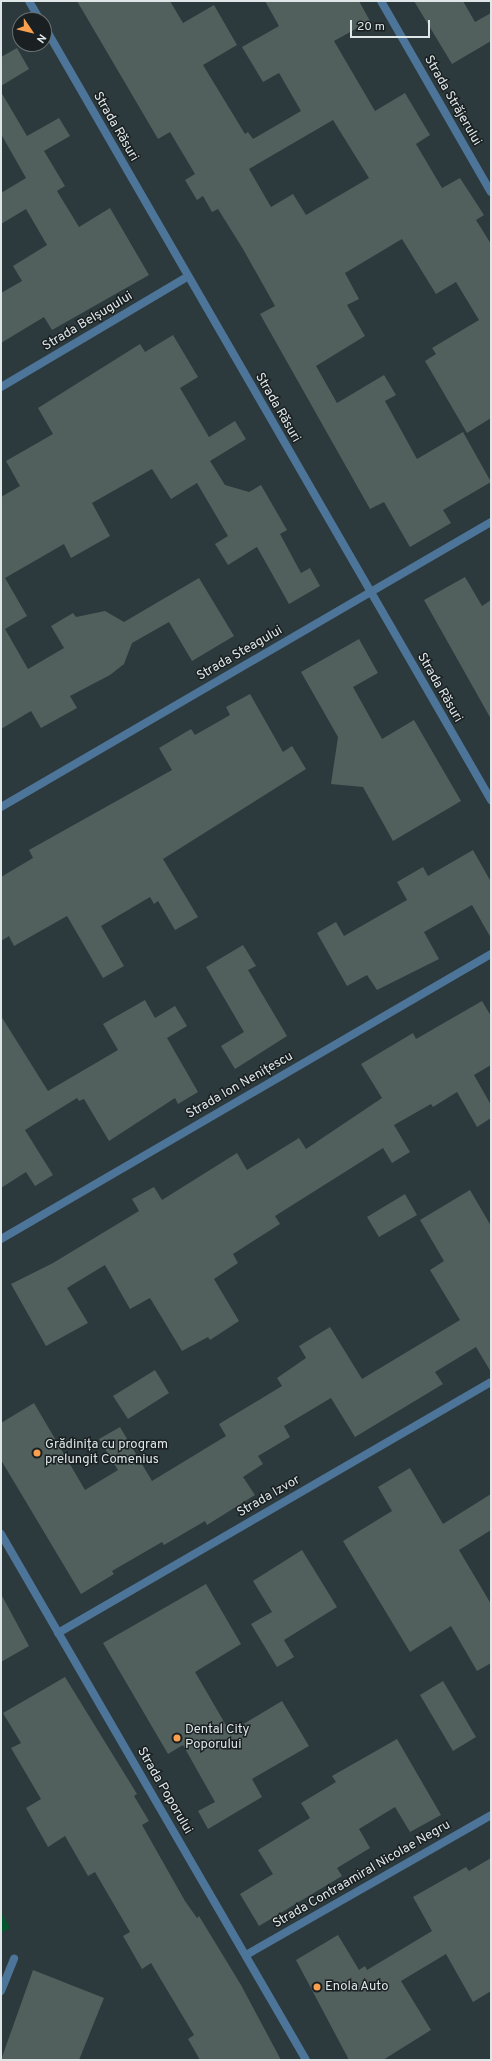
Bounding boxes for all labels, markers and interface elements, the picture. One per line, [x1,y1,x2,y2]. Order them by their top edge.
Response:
north arrow [12,12,52,52]
scale bar [352,12,432,38]
text: 20 m [357,19,385,35]
text: N [33,31,49,46]
street label: Strada Străjerului [420,53,484,149]
street label: Strada Răsuri [89,90,141,164]
street label: Strada Belșugului [40,289,136,355]
street label: Strada Răsuri [251,371,303,445]
street label: Strada Steagului [194,623,286,685]
street label: Strada Răsuri [413,651,465,725]
street label: Strada Ion Nenițescu [184,1049,296,1123]
place label: Grădinița cu program prelungit Comenius [45,1438,168,1469]
marker: Grădinița cu program prelungit Comenius [32,1448,42,1458]
street label: Strada Izvor [235,1473,303,1521]
place label: Dental City Poporului [185,1723,249,1754]
marker: Dental City Poporului [172,1733,182,1743]
street label: Strada Poporului [133,1745,195,1837]
street label: Strada Contraamiral Nicolae Negru [270,1818,454,1932]
place label: Enola Auto [325,1979,389,1995]
marker: Enola Auto [312,1982,322,1992]

